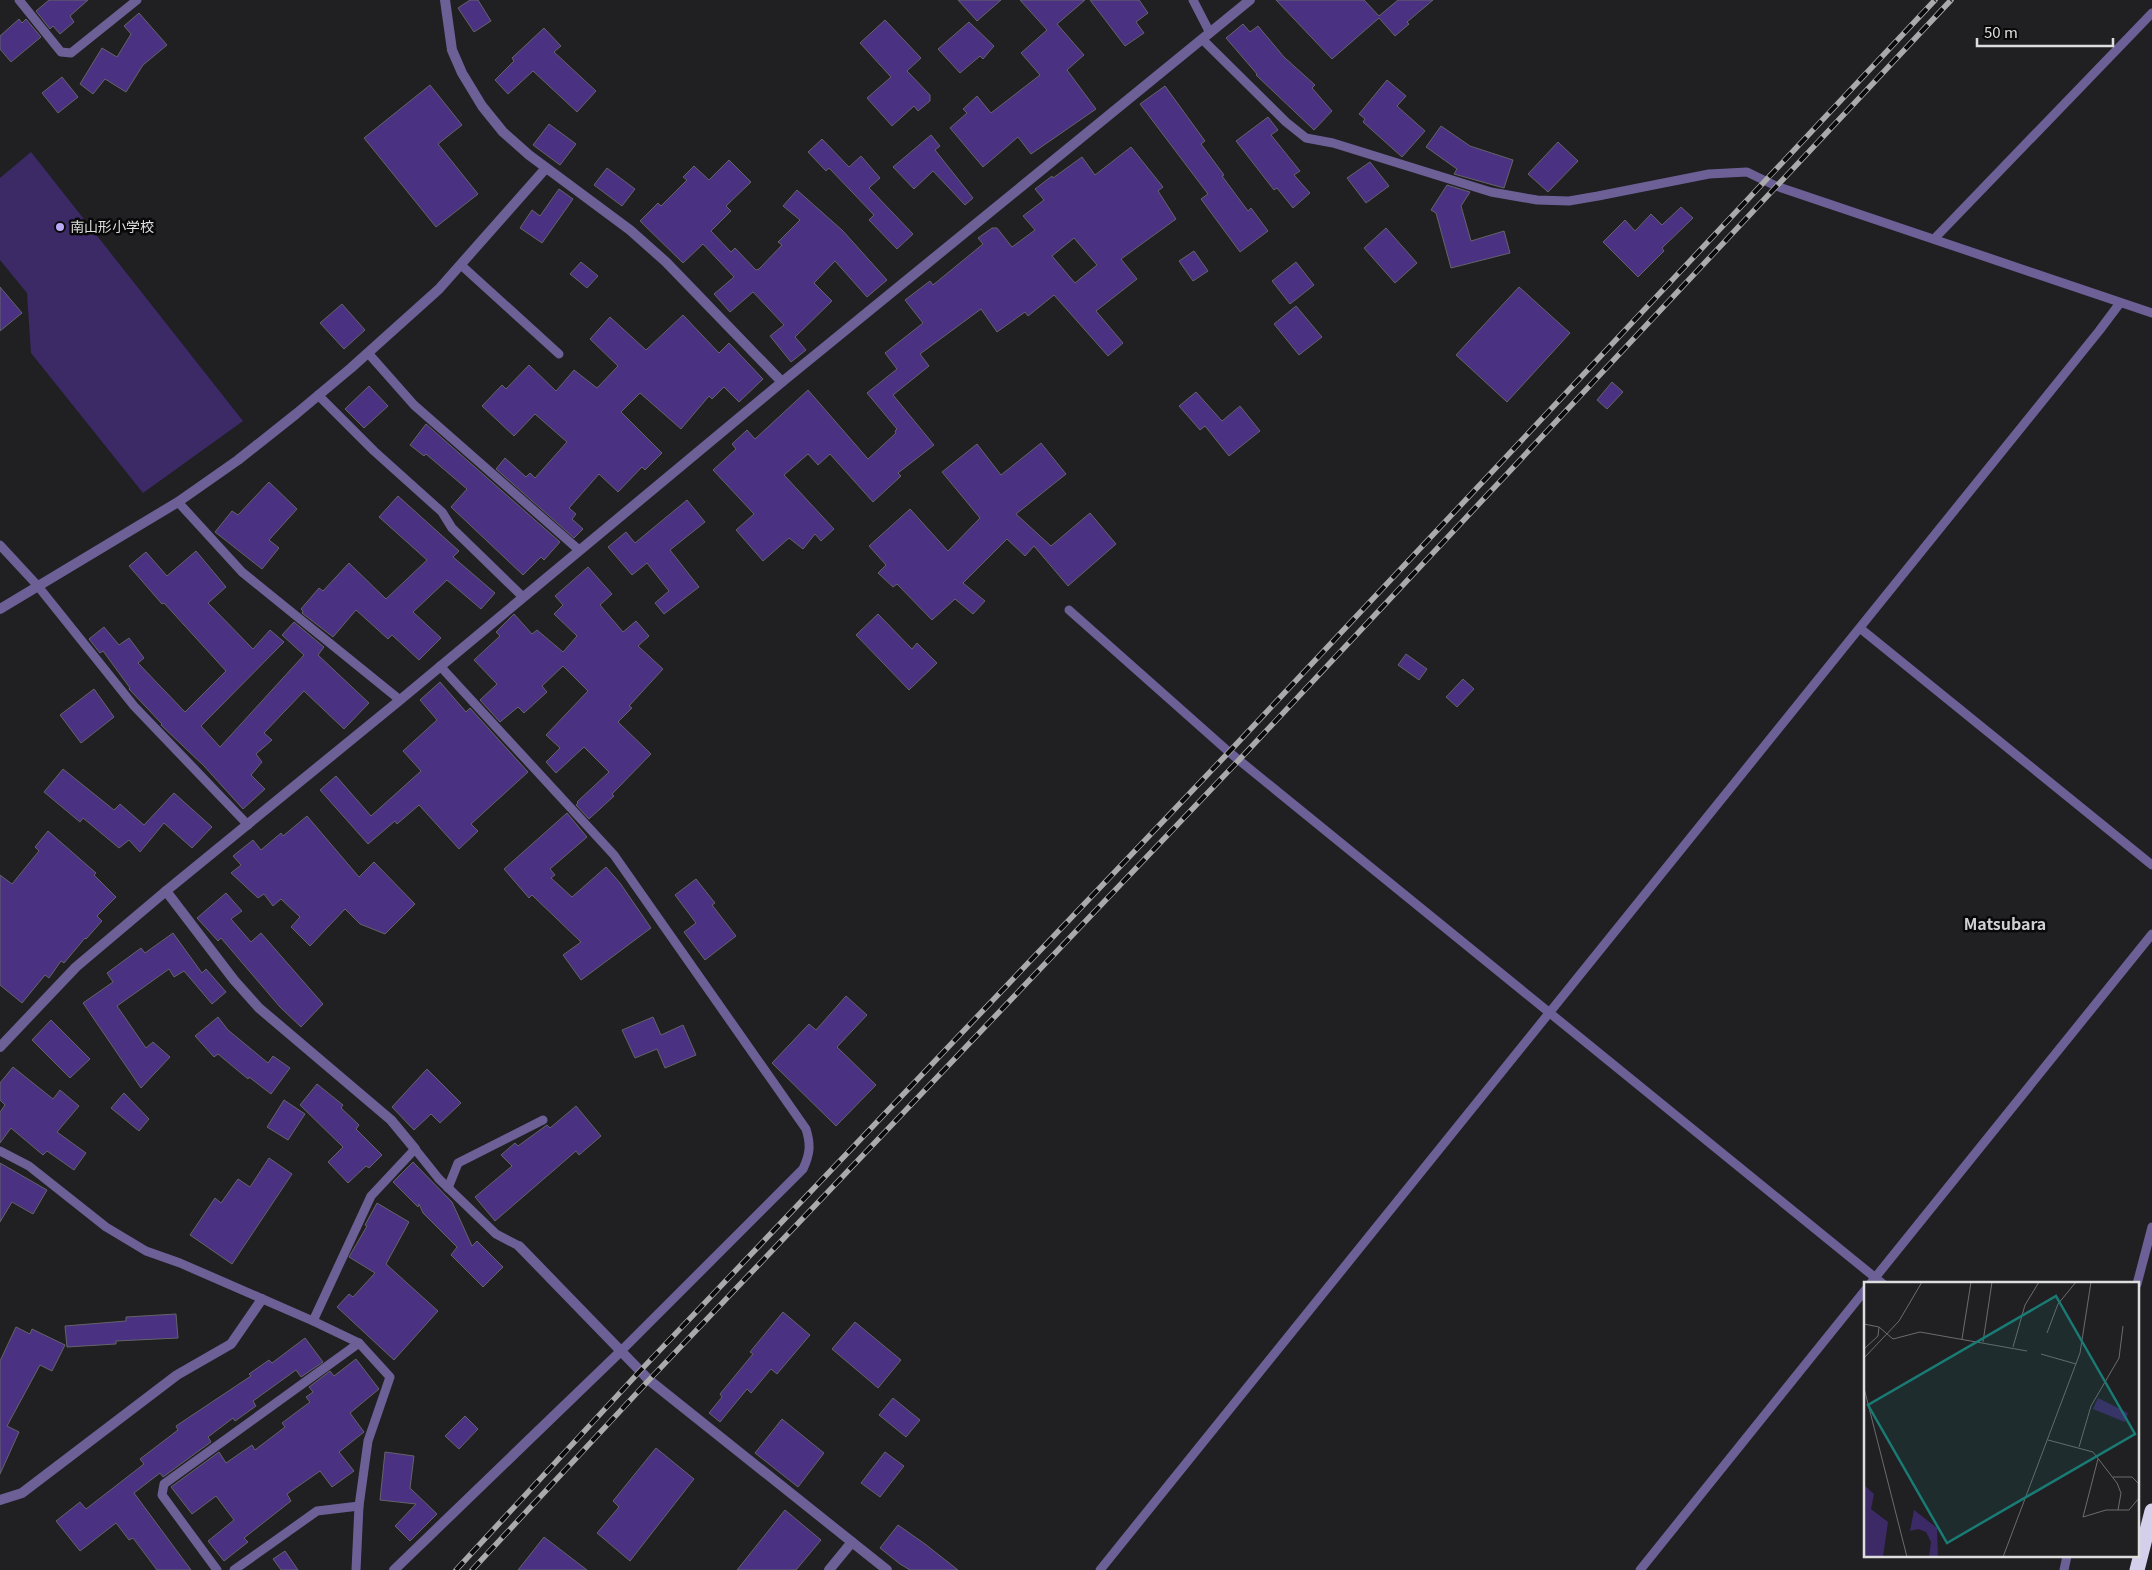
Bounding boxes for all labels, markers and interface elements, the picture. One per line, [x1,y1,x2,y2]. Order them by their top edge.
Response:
scale bar [1977,15,2113,47]
text: 50 m [1984,21,2018,42]
place label: 南山形小学校 [70,216,154,236]
marker: 南山形小学校 [54,221,66,233]
district label: Matsubara [1964,911,2046,935]
inset map [1864,1282,2140,1558]

